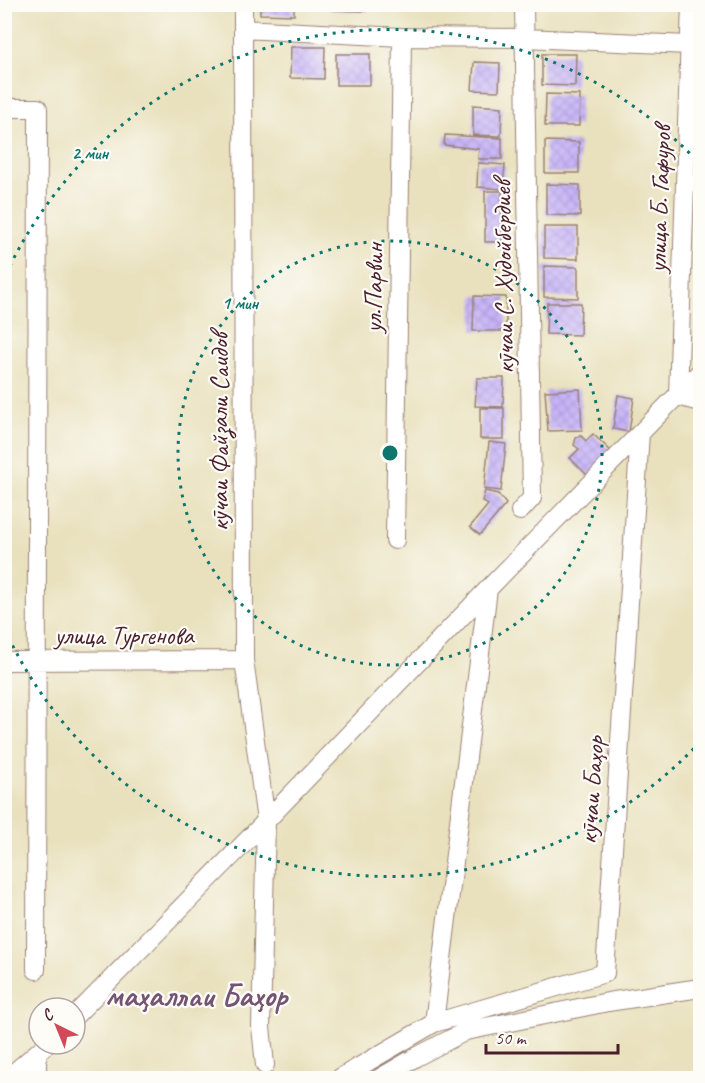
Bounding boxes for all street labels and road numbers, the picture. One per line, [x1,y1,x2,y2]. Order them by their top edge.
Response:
street label: улица Б. Гафуров [640,120,679,275]
street label: кӯчаи С. Худойбердиев [485,174,522,374]
street label: ул.Парвин [356,241,391,335]
street label: кӯчаи Файзали Саидов [203,327,237,531]
street label: улица Тургенова [52,619,195,652]
street label: кӯчаи Баҳор [571,734,612,845]

